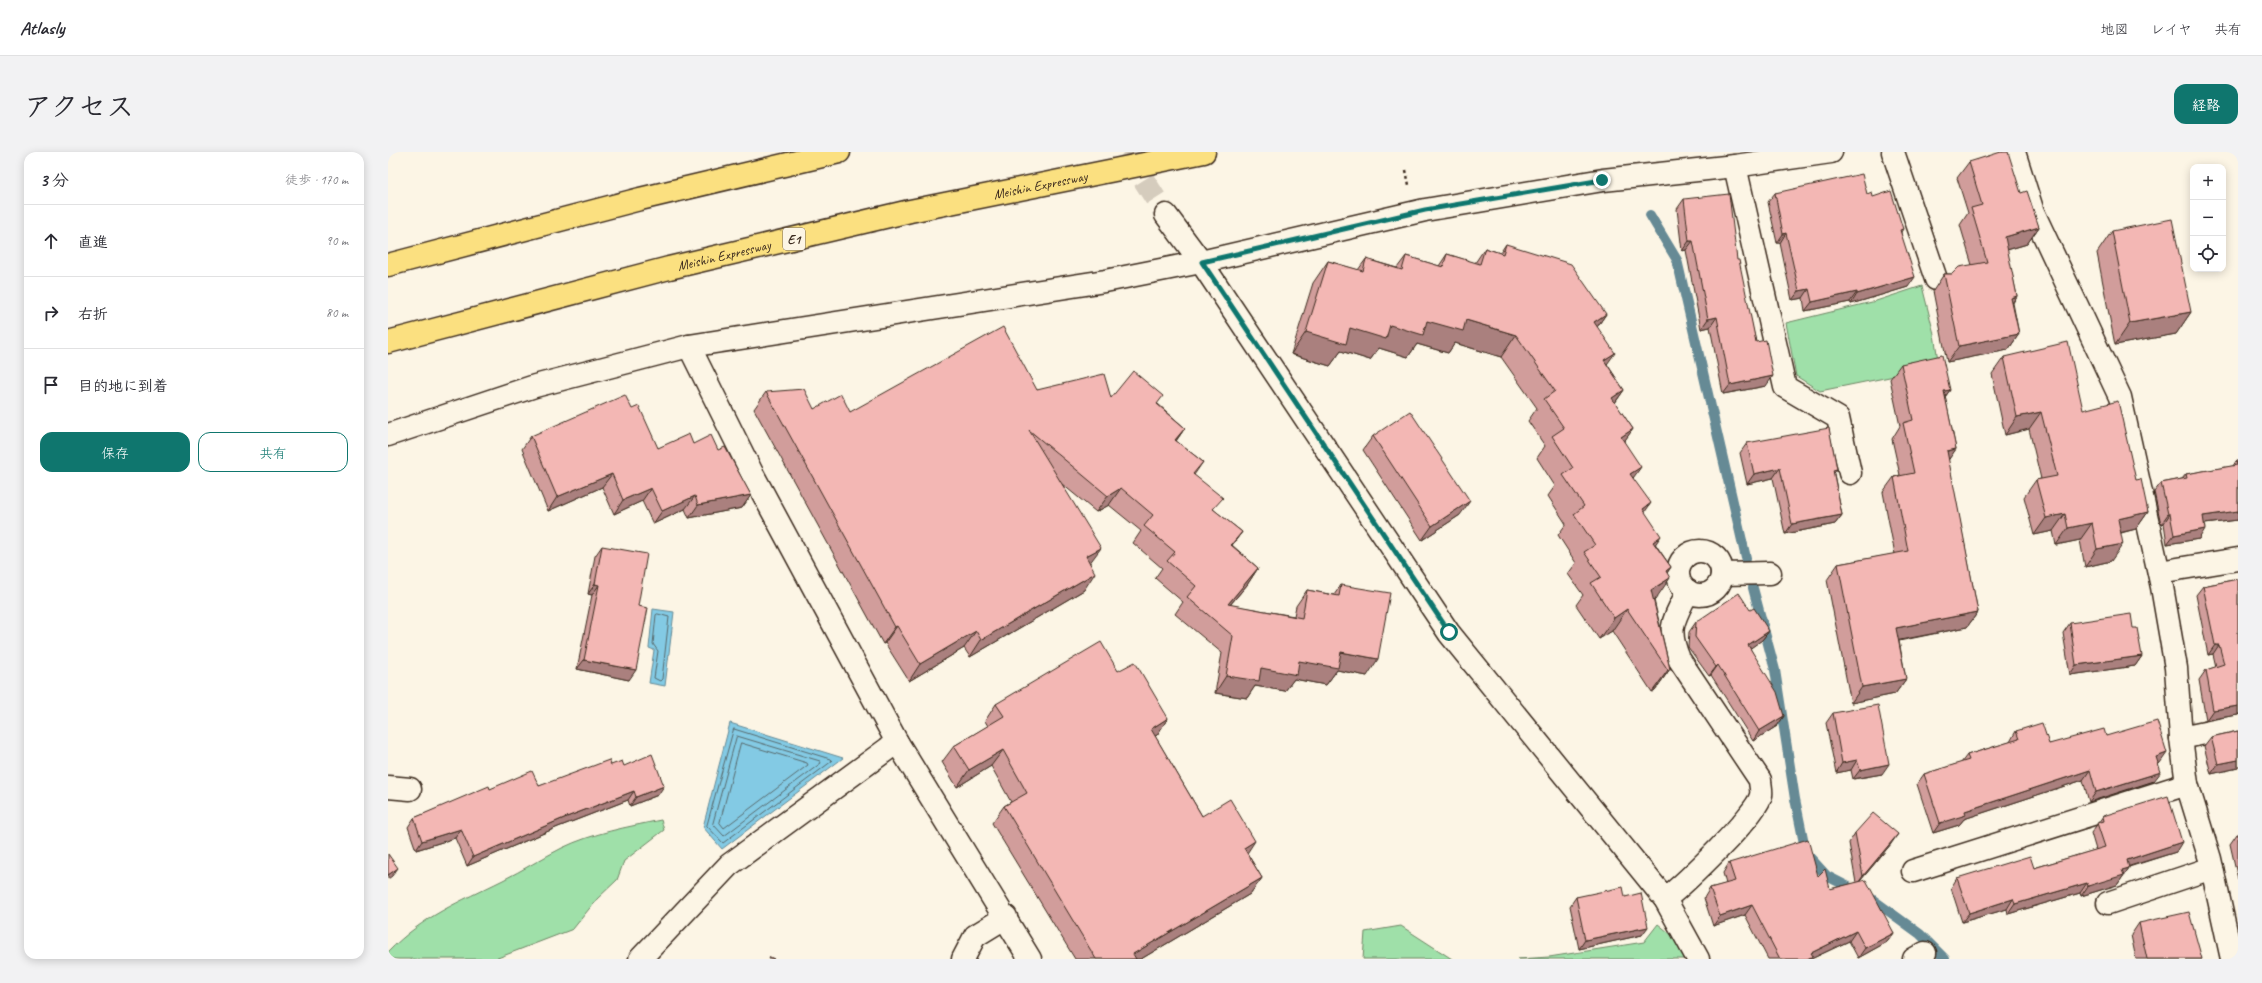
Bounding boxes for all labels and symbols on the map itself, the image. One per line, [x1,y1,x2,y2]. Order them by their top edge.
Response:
street label: Meishin Expressway [992,167,1090,203]
route end [1593,171,1611,189]
road number: E1 [783,228,805,250]
street label: Meishin Expressway [676,236,774,275]
route start [1440,623,1458,641]

